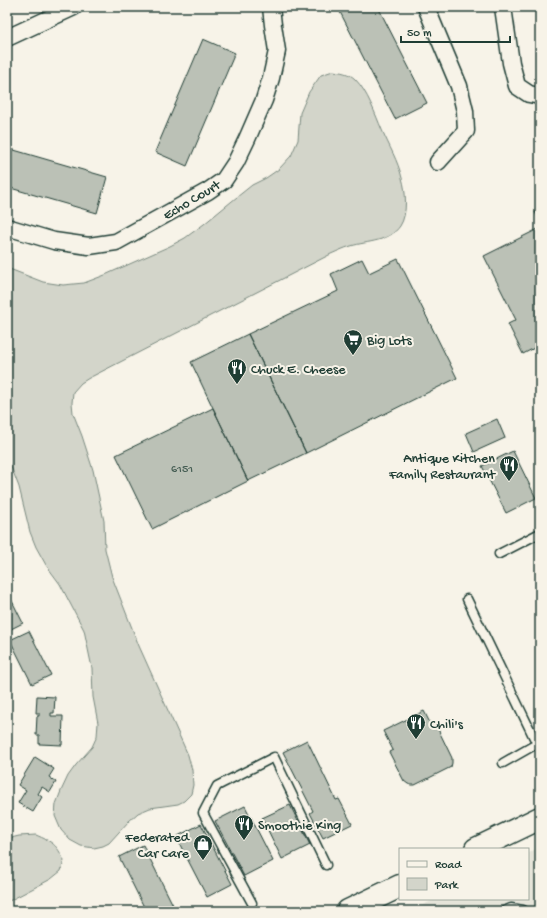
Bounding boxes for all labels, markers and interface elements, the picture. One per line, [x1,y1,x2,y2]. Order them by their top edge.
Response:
scale bar [401,18,510,44]
text: 50 m [407,27,432,41]
street label: Echo Court [161,177,225,225]
supermarket icon: Big Lots [342,328,364,356]
place label: Big Lots [366,333,413,350]
restaurant icon: Chuck E. Cheese [226,357,248,385]
place label: Chuck E. Cheese [251,362,346,379]
place label: Antique Kitchen Family Restaurant [388,451,496,484]
restaurant icon: Antique Kitchen Family Restaurant [498,454,520,482]
house number: 6151 [171,463,193,477]
restaurant icon: Chili's [405,712,427,740]
place label: Chili's [430,717,464,734]
restaurant icon: Smoothie King [233,813,255,841]
place label: Smoothie King [258,818,341,835]
place label: Federated Car Care [124,830,191,863]
shop icon: Federated Car Care [192,833,214,861]
legend [399,848,529,900]
text: Road [435,859,462,873]
text: Park [434,879,460,893]

